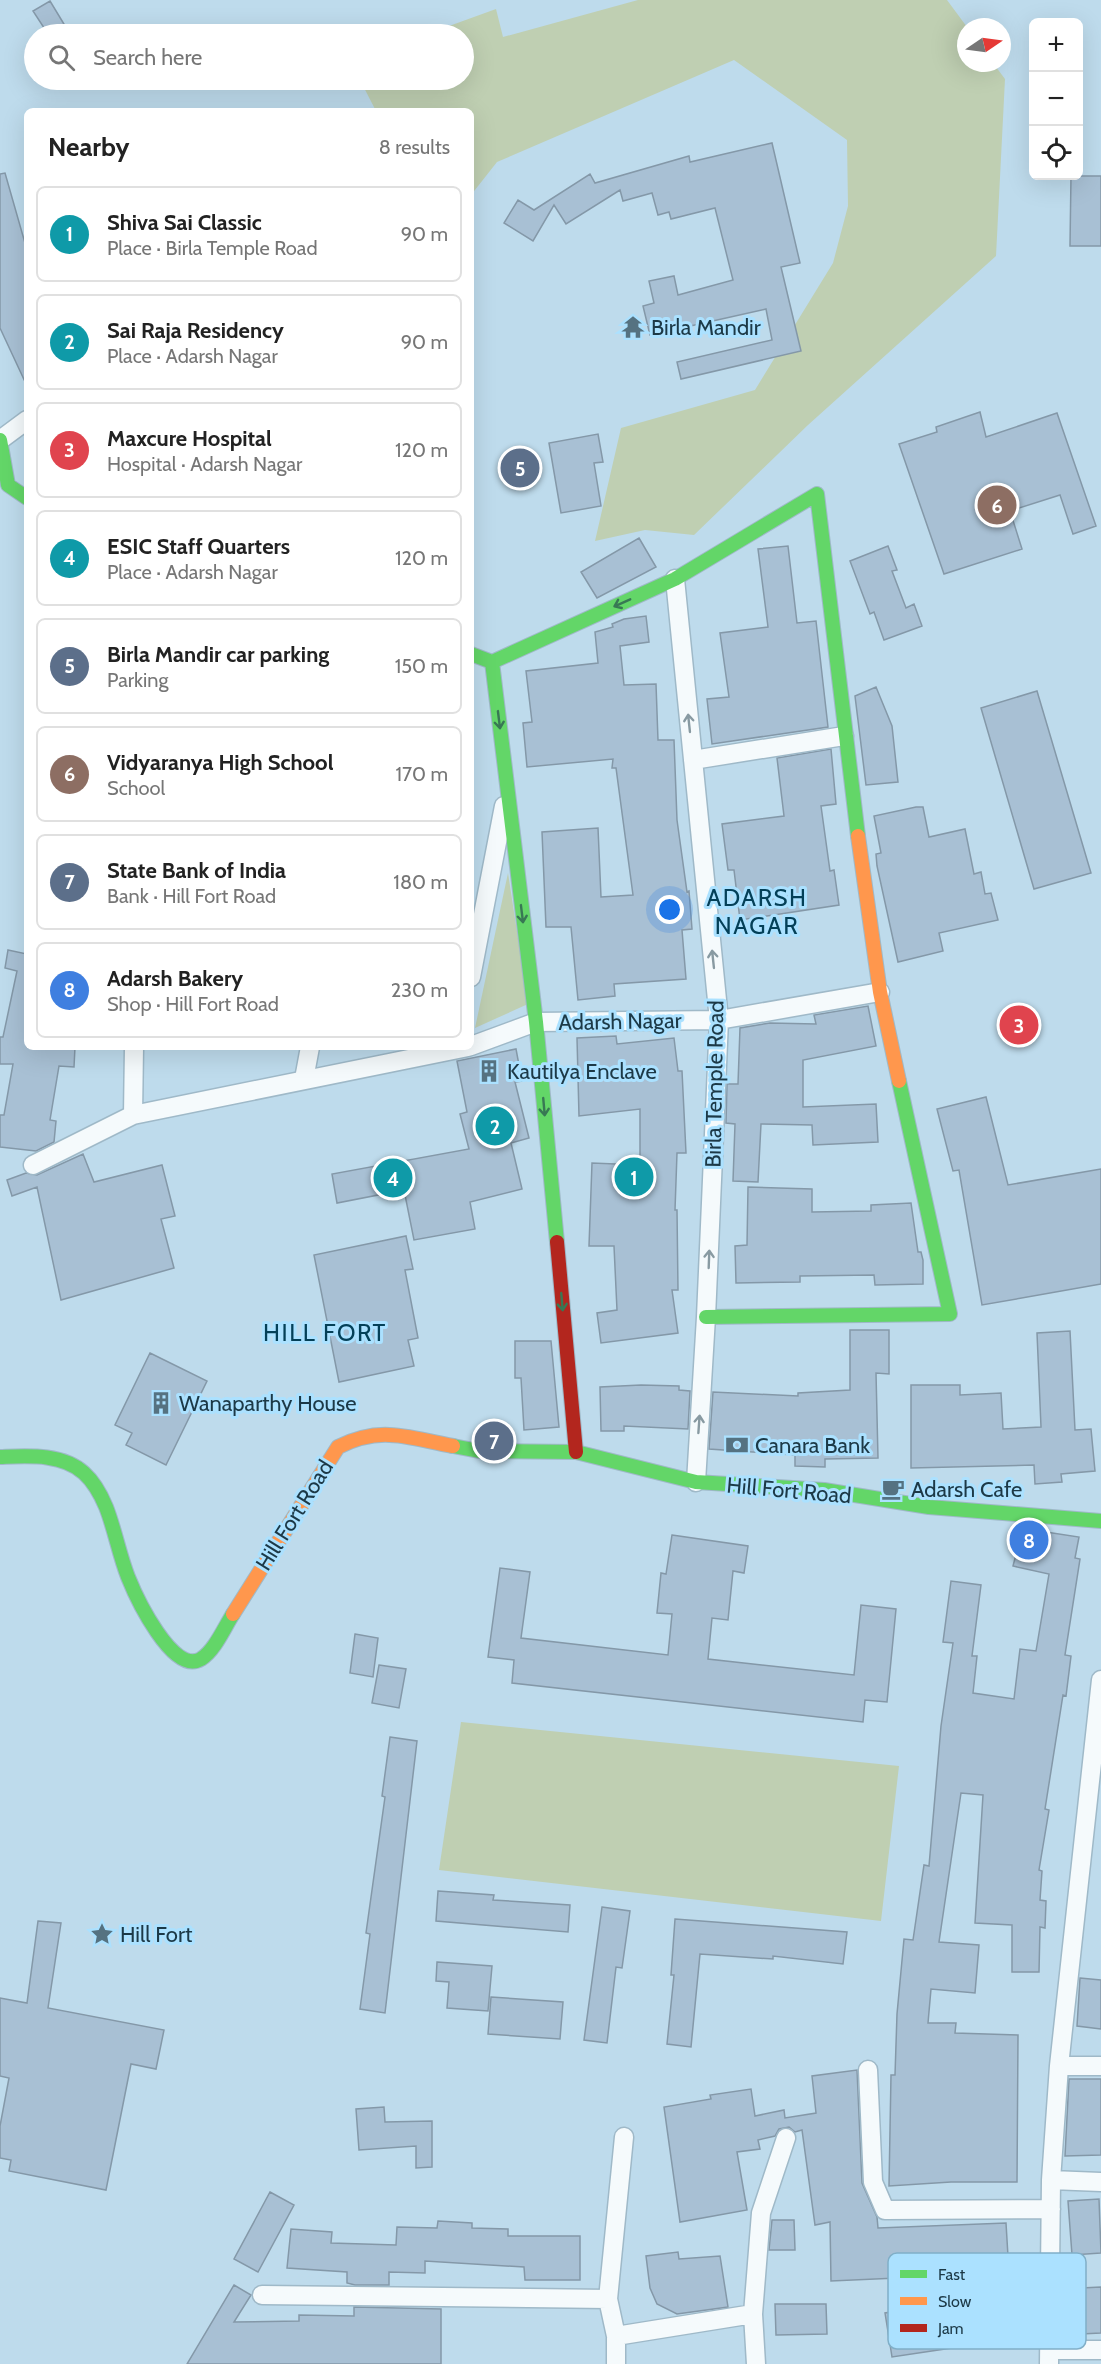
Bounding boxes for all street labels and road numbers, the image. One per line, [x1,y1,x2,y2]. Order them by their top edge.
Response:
street label: Birla Temple Road [700,1000,729,1168]
street label: Adarsh Nagar [558,1007,682,1036]
street label: Hill Fort Road [250,1455,339,1575]
street label: Hill Fort Road [726,1472,852,1509]

